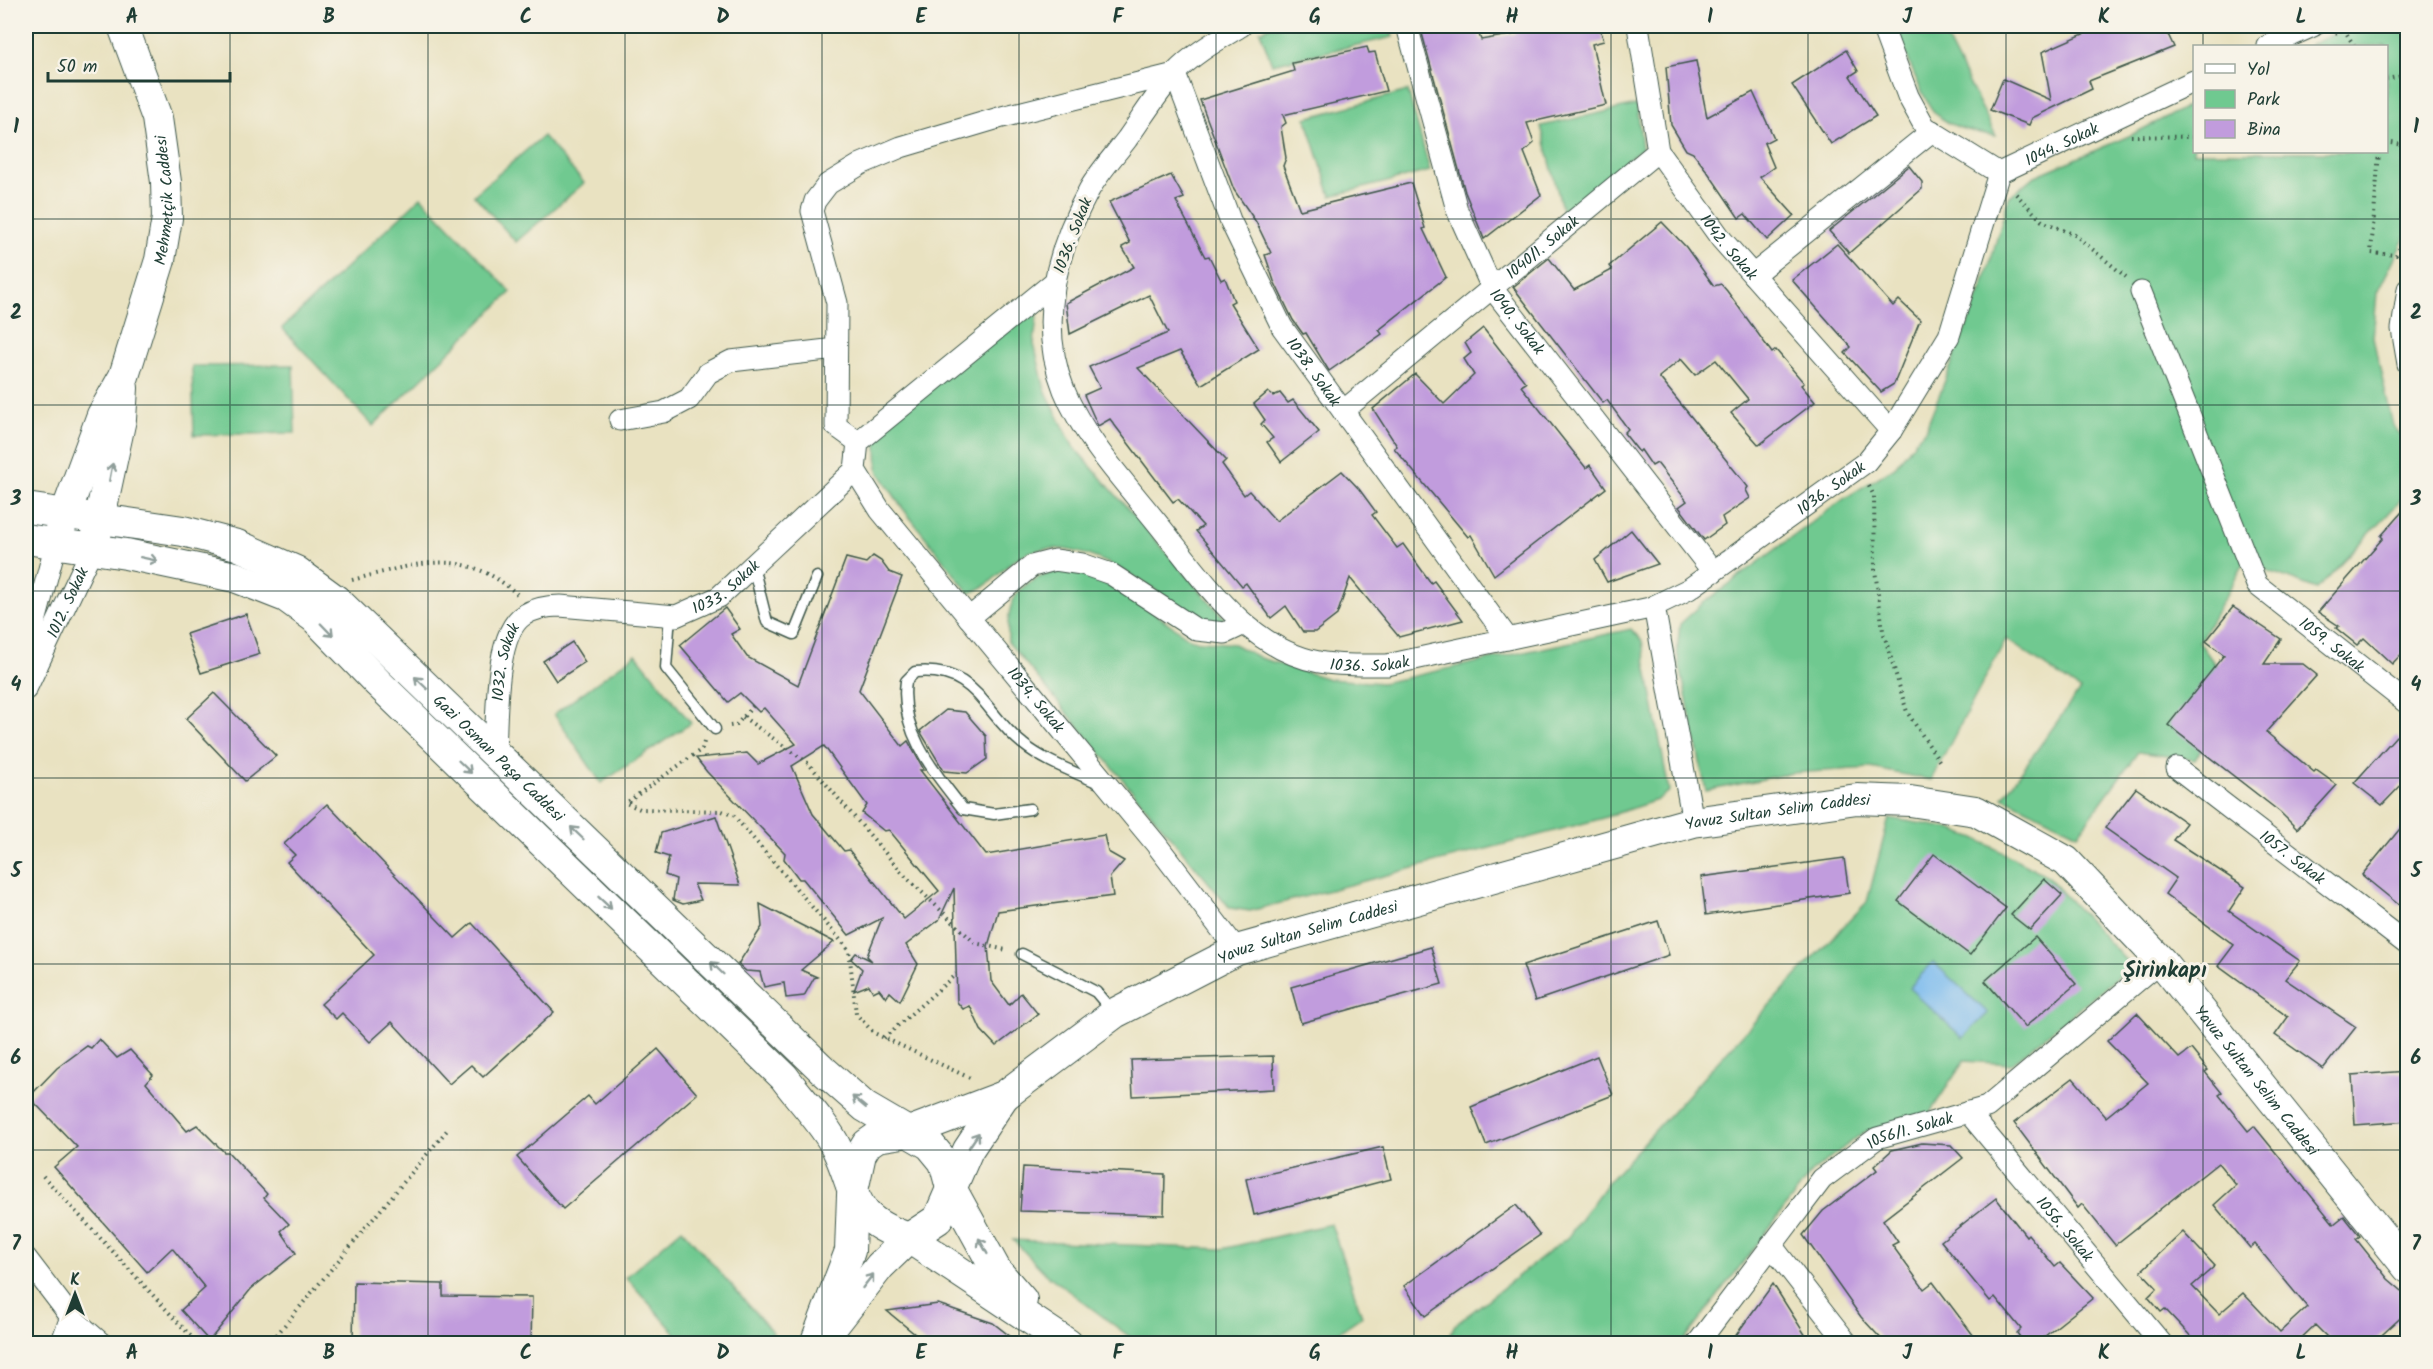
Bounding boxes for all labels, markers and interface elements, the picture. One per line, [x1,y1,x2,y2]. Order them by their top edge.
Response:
text: A [126,2,138,34]
text: B [323,2,335,34]
text: C [520,2,532,34]
text: D [716,2,730,34]
text: E [915,2,927,34]
text: F [1113,2,1125,34]
text: G [1309,2,1321,34]
text: H [1505,2,1519,34]
text: I [1707,2,1713,34]
text: J [1902,2,1913,34]
text: K [2098,2,2110,34]
text: L [2296,2,2306,34]
scale bar [48,45,230,83]
legend [2193,45,2388,153]
text: 50 m [57,53,97,82]
text: Yol [2247,56,2271,85]
text: Park [2247,86,2280,115]
text: 1 [13,112,19,144]
text: 1 [2413,112,2419,144]
text: Bina [2247,116,2281,145]
street label: 1044. Sokak [2021,117,2104,173]
street label: Mehmetçik Caddesi [148,132,181,267]
street label: 1036. Sokak [1047,193,1099,277]
street label: 1042. Sokak [1693,209,1763,287]
street label: 1040/1. Sokak [1501,210,1586,286]
street label: 1040. Sokak [1483,283,1551,361]
text: 2 [10,298,22,330]
text: 2 [2410,298,2422,330]
street label: 1038. Sokak [1279,333,1347,413]
street label: 1036. Sokak [1792,455,1871,522]
one-way arrow [106,462,117,482]
text: 3 [10,484,22,516]
text: 3 [2410,484,2422,516]
one-way arrow [139,554,158,565]
street label: 1033. Sokak [688,554,766,621]
street label: 1012. Sokak [41,563,96,642]
street label: 1059. Sokak [2293,612,2370,680]
street label: 1032. Sokak [486,618,527,702]
one-way arrow [319,623,334,638]
street label: 1036. Sokak [1329,649,1412,679]
street label: 1034. Sokak [1000,662,1071,739]
text: 4 [11,670,22,702]
text: 4 [2411,670,2422,702]
one-way arrow [414,676,429,690]
street label: Gazi Osman Paşa Caddesi [427,689,570,829]
one-way arrow [458,760,473,775]
street label: Yavuz Sultan Selim Caddesi [1682,788,1872,838]
street label: 1057. Sokak [2254,824,2331,892]
one-way arrow [569,826,584,840]
text: 5 [10,856,23,888]
text: 5 [2410,856,2423,888]
street label: Yavuz Sultan Selim Caddesi [1214,894,1402,972]
one-way arrow [597,896,612,911]
district label: Şirinkapı [2123,954,2207,989]
one-way arrow [710,961,725,975]
street label: Yavuz Sultan Selim Caddesi [2187,1000,2325,1163]
text: 6 [11,1043,22,1075]
text: 6 [2411,1043,2422,1075]
one-way arrow [852,1095,867,1109]
street label: 1056/1. Sokak [1861,1106,1957,1156]
one-way arrow [968,1132,981,1149]
street label: 1056. Sokak [2029,1191,2100,1268]
text: 7 [11,1229,21,1261]
text: 7 [2411,1229,2421,1261]
one-way arrow [977,1238,988,1256]
north arrow [45,1264,105,1324]
text: K [70,1268,80,1293]
one-way arrow [862,1273,875,1289]
text: A [126,1338,138,1369]
text: B [323,1338,335,1369]
text: C [520,1338,532,1369]
text: D [716,1338,730,1369]
text: E [915,1338,927,1369]
text: F [1113,1338,1125,1369]
text: G [1309,1338,1321,1369]
text: H [1505,1338,1519,1369]
text: I [1707,1338,1713,1369]
text: J [1902,1338,1913,1369]
text: K [2098,1338,2110,1369]
text: L [2296,1338,2306,1369]

